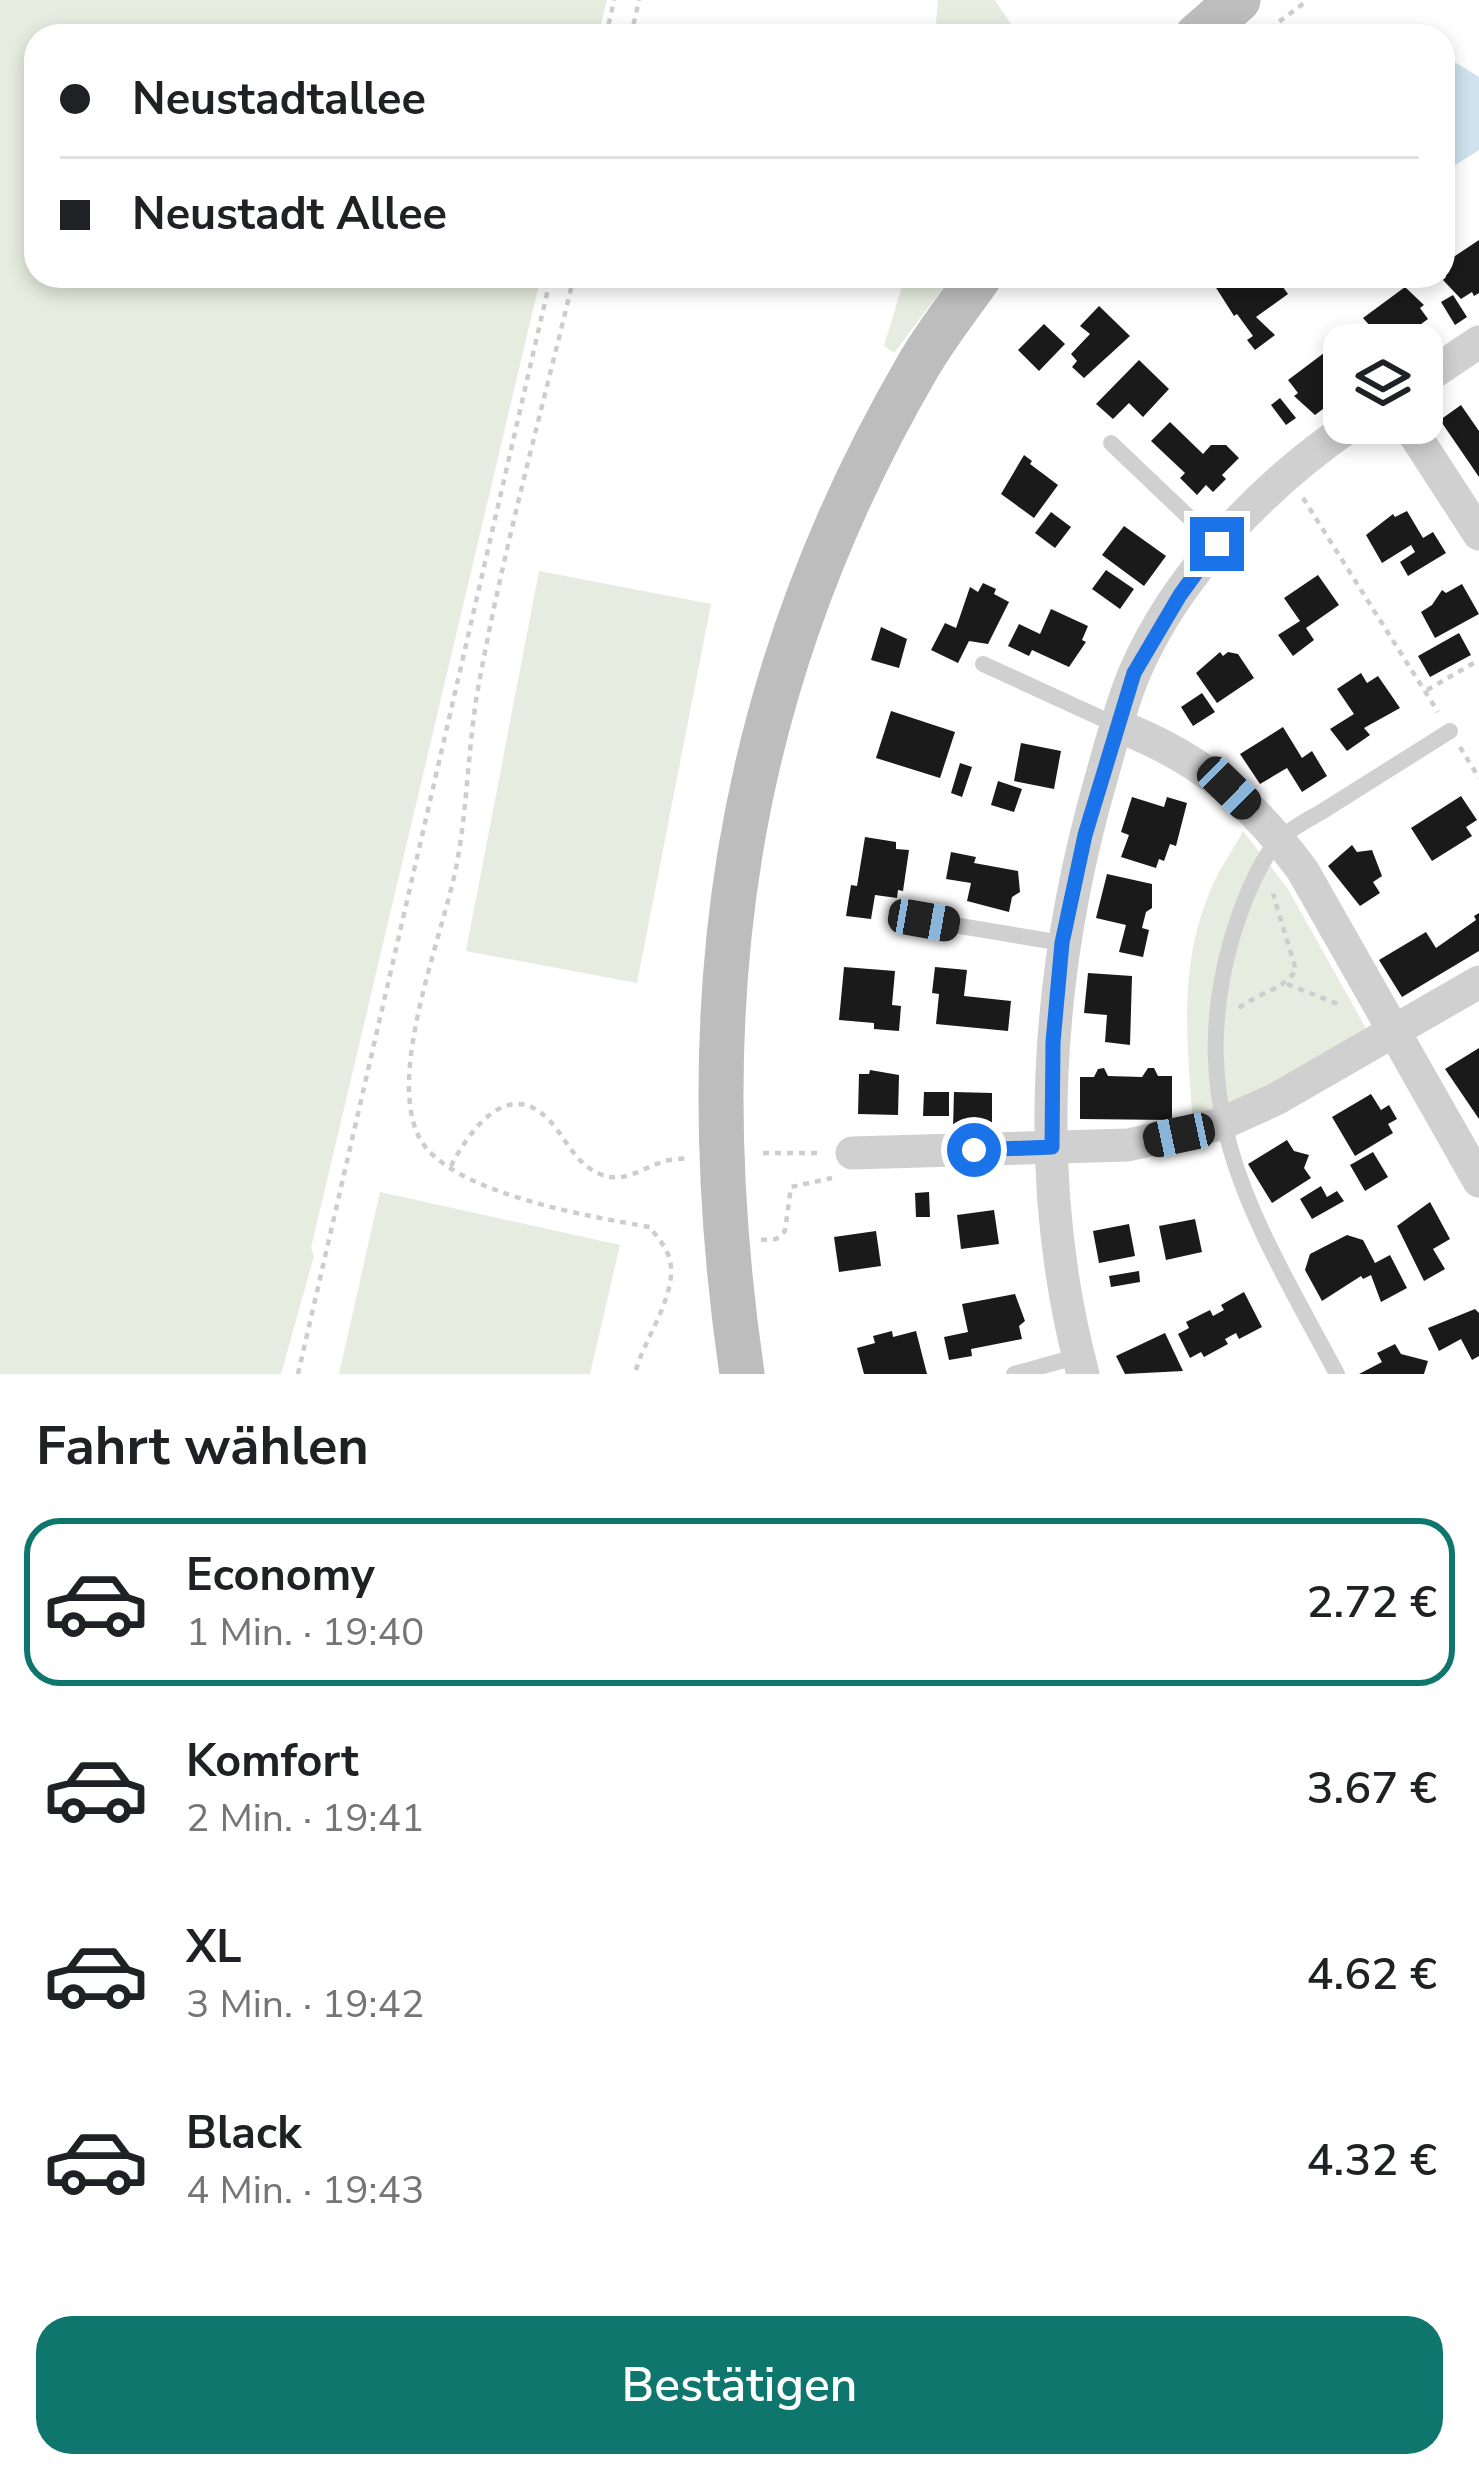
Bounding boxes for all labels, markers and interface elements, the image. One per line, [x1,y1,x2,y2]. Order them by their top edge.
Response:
text: Neustadtallee [132,69,426,130]
text: Neustadt Allee [132,184,447,245]
map controls [1323,324,1443,444]
button: layers [1323,324,1443,444]
route end [1190,517,1244,571]
car [1191,750,1267,826]
car [885,896,963,944]
car [1140,1110,1218,1160]
route start [947,1123,1001,1177]
text: Fahrt wählen [36,1409,369,1483]
text: Economy [186,1545,375,1606]
icon: car [42,1548,150,1656]
text: 2.72 € [1306,1572,1437,1633]
text: 1 Min. · 19:40 [186,1606,424,1659]
text: Komfort [186,1731,359,1792]
icon: car [42,1734,150,1842]
text: 3.67 € [1306,1758,1437,1819]
text: 2 Min. · 19:41 [186,1792,424,1845]
text: XL [186,1917,242,1978]
icon: car [42,1920,150,2028]
text: 4.62 € [1306,1944,1437,2005]
text: 3 Min. · 19:42 [186,1978,424,2031]
text: Black [186,2103,301,2164]
icon: car [42,2106,150,2214]
text: 4.32 € [1306,2130,1437,2191]
text: 4 Min. · 19:43 [186,2164,424,2217]
button: Bestätigen [36,2316,1443,2454]

